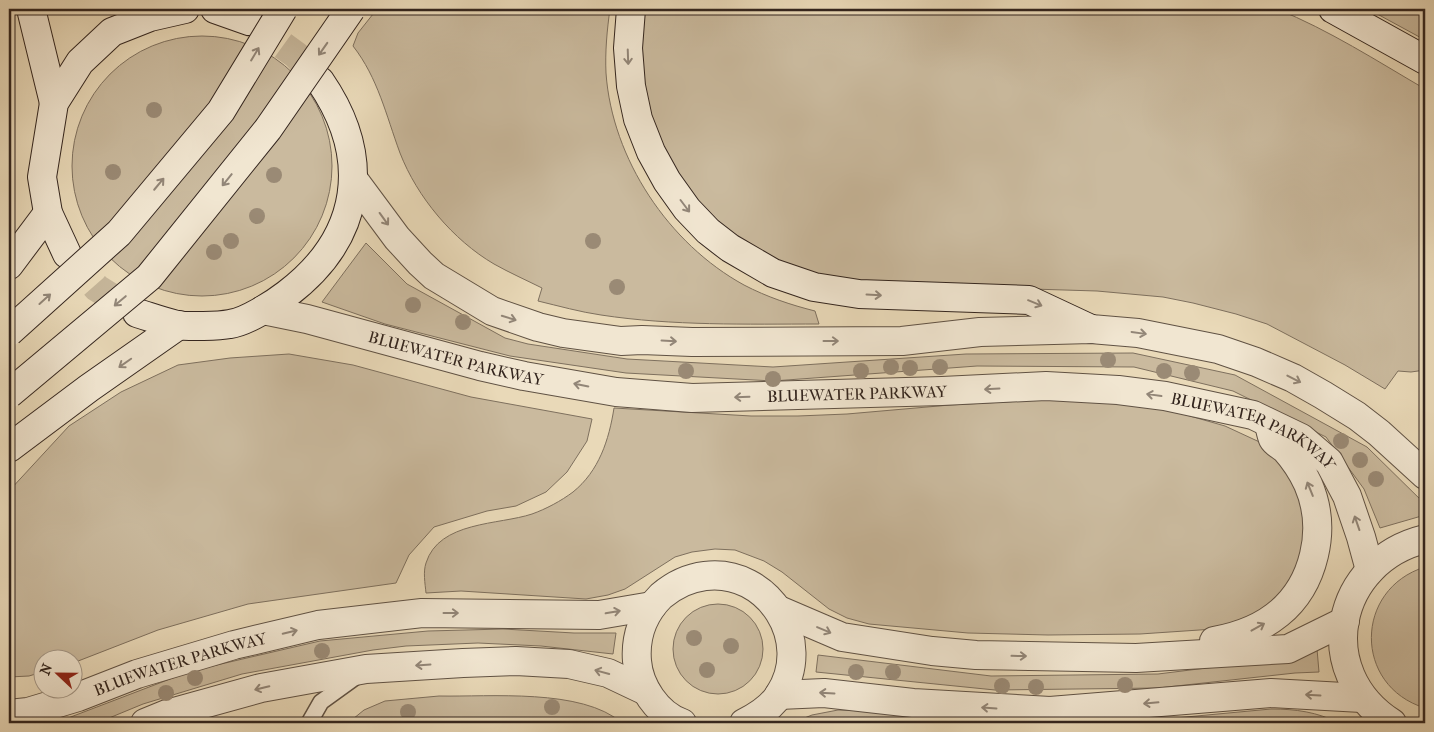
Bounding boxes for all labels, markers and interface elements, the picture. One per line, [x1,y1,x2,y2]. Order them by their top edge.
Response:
one-way arrow [318,42,328,56]
one-way arrow [251,47,261,61]
one-way arrow [624,49,633,65]
one-way arrow [222,173,233,186]
one-way arrow [154,178,165,191]
one-way arrow [680,199,691,212]
one-way arrow [378,212,389,225]
one-way arrow [865,290,881,299]
one-way arrow [39,294,52,305]
one-way arrow [114,296,127,307]
one-way arrow [1027,299,1042,309]
one-way arrow [501,313,517,323]
street label: BLUEWATER PARKWAY [366,327,546,389]
one-way arrow [1131,328,1147,338]
one-way arrow [661,336,677,345]
one-way arrow [823,336,839,346]
one-way arrow [118,358,132,368]
one-way arrow [1286,375,1301,384]
one-way arrow [573,380,589,390]
street label: BLUEWATER PARKWAY [767,381,948,405]
one-way arrow [984,384,1000,393]
street label: BLUEWATER PARKWAY [1169,388,1341,473]
one-way arrow [1146,389,1162,399]
one-way arrow [734,392,750,402]
one-way arrow [1305,482,1314,498]
one-way arrow [1351,515,1361,531]
one-way arrow [605,607,621,617]
one-way arrow [443,609,459,618]
one-way arrow [1250,622,1264,632]
one-way arrow [816,626,831,635]
one-way arrow [282,627,298,636]
street label: BLUEWATER PARKWAY [91,628,270,699]
north arrow [32,650,82,700]
one-way arrow [1010,651,1026,661]
text: N [37,661,56,677]
one-way arrow [415,661,431,670]
one-way arrow [594,667,610,676]
one-way arrow [255,684,271,694]
one-way arrow [820,689,836,698]
one-way arrow [1305,691,1321,700]
one-way arrow [1143,698,1159,708]
one-way arrow [981,703,997,712]

